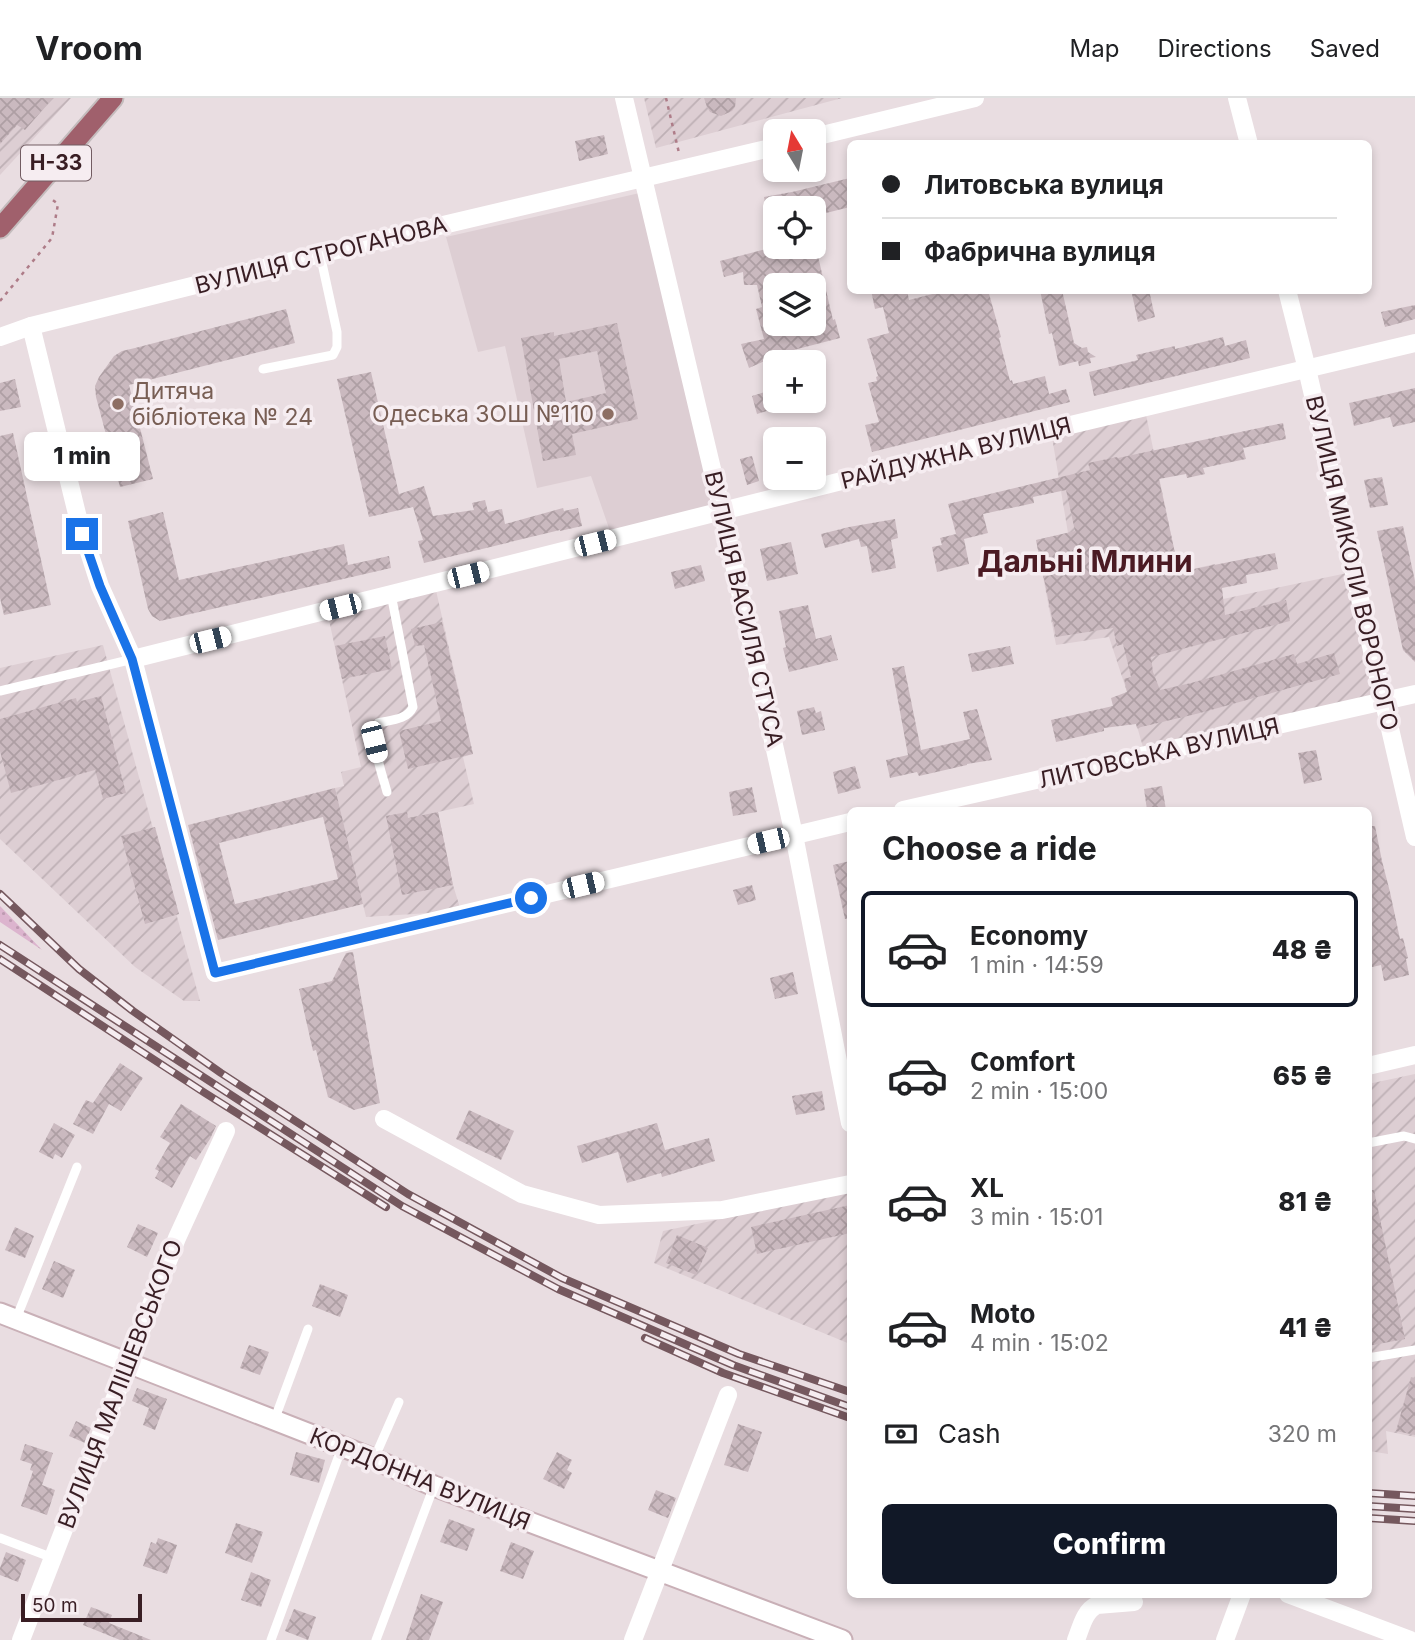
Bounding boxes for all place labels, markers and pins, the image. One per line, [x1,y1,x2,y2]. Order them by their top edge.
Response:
place label: Дитяча бібліотека № 24 [132,377,313,431]
marker: Дитяча бібліотека № 24 [110,396,126,412]
place label: Одеська ЗОШ №110 [372,400,594,428]
marker: Одеська ЗОШ №110 [600,406,616,422]

